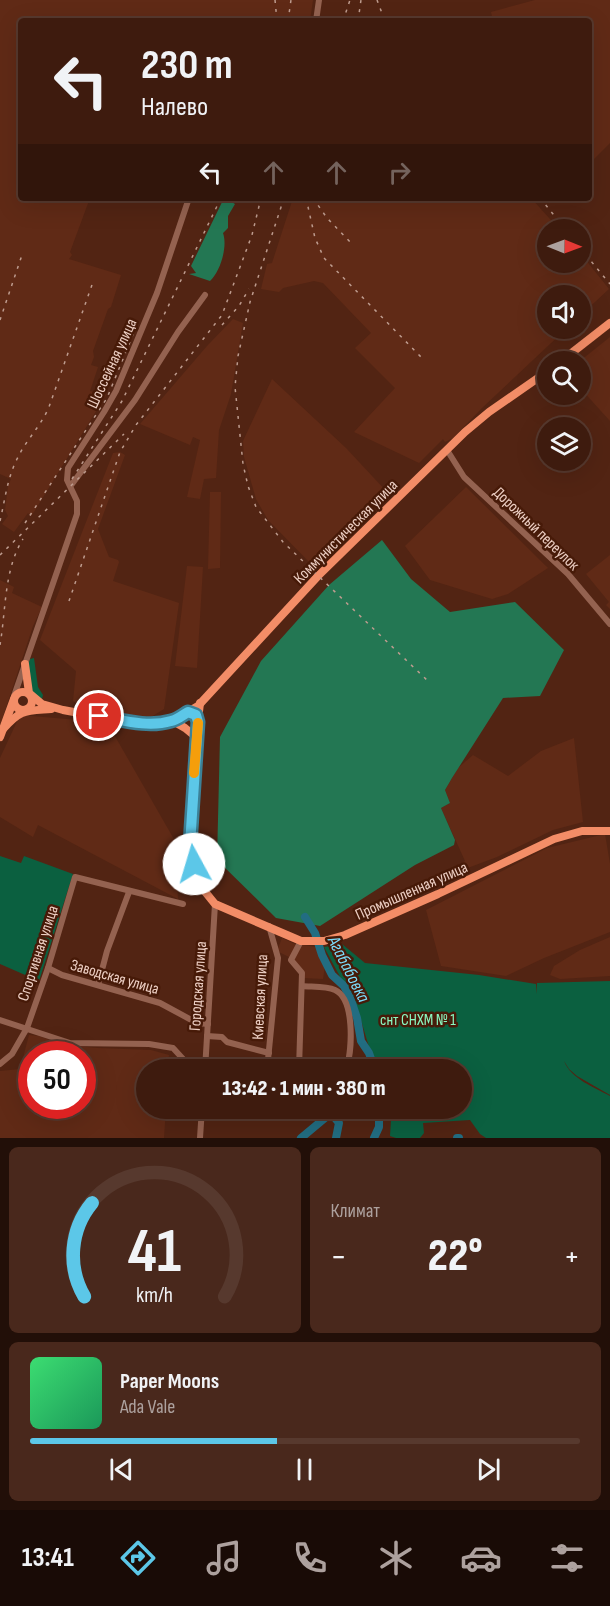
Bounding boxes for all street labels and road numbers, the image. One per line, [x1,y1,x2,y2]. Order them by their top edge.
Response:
street label: Шоссейная улица [83,316,141,412]
street label: Коммунистическая улица [290,476,402,588]
street label: Дорожный переулок [489,483,584,575]
street label: Промышленная улица [353,858,471,925]
street label: Спортивная улица [14,903,63,1004]
street label: Городская улица [186,941,211,1032]
street label: Киевская улица [249,954,272,1040]
street label: Заводская улица [68,956,161,999]

